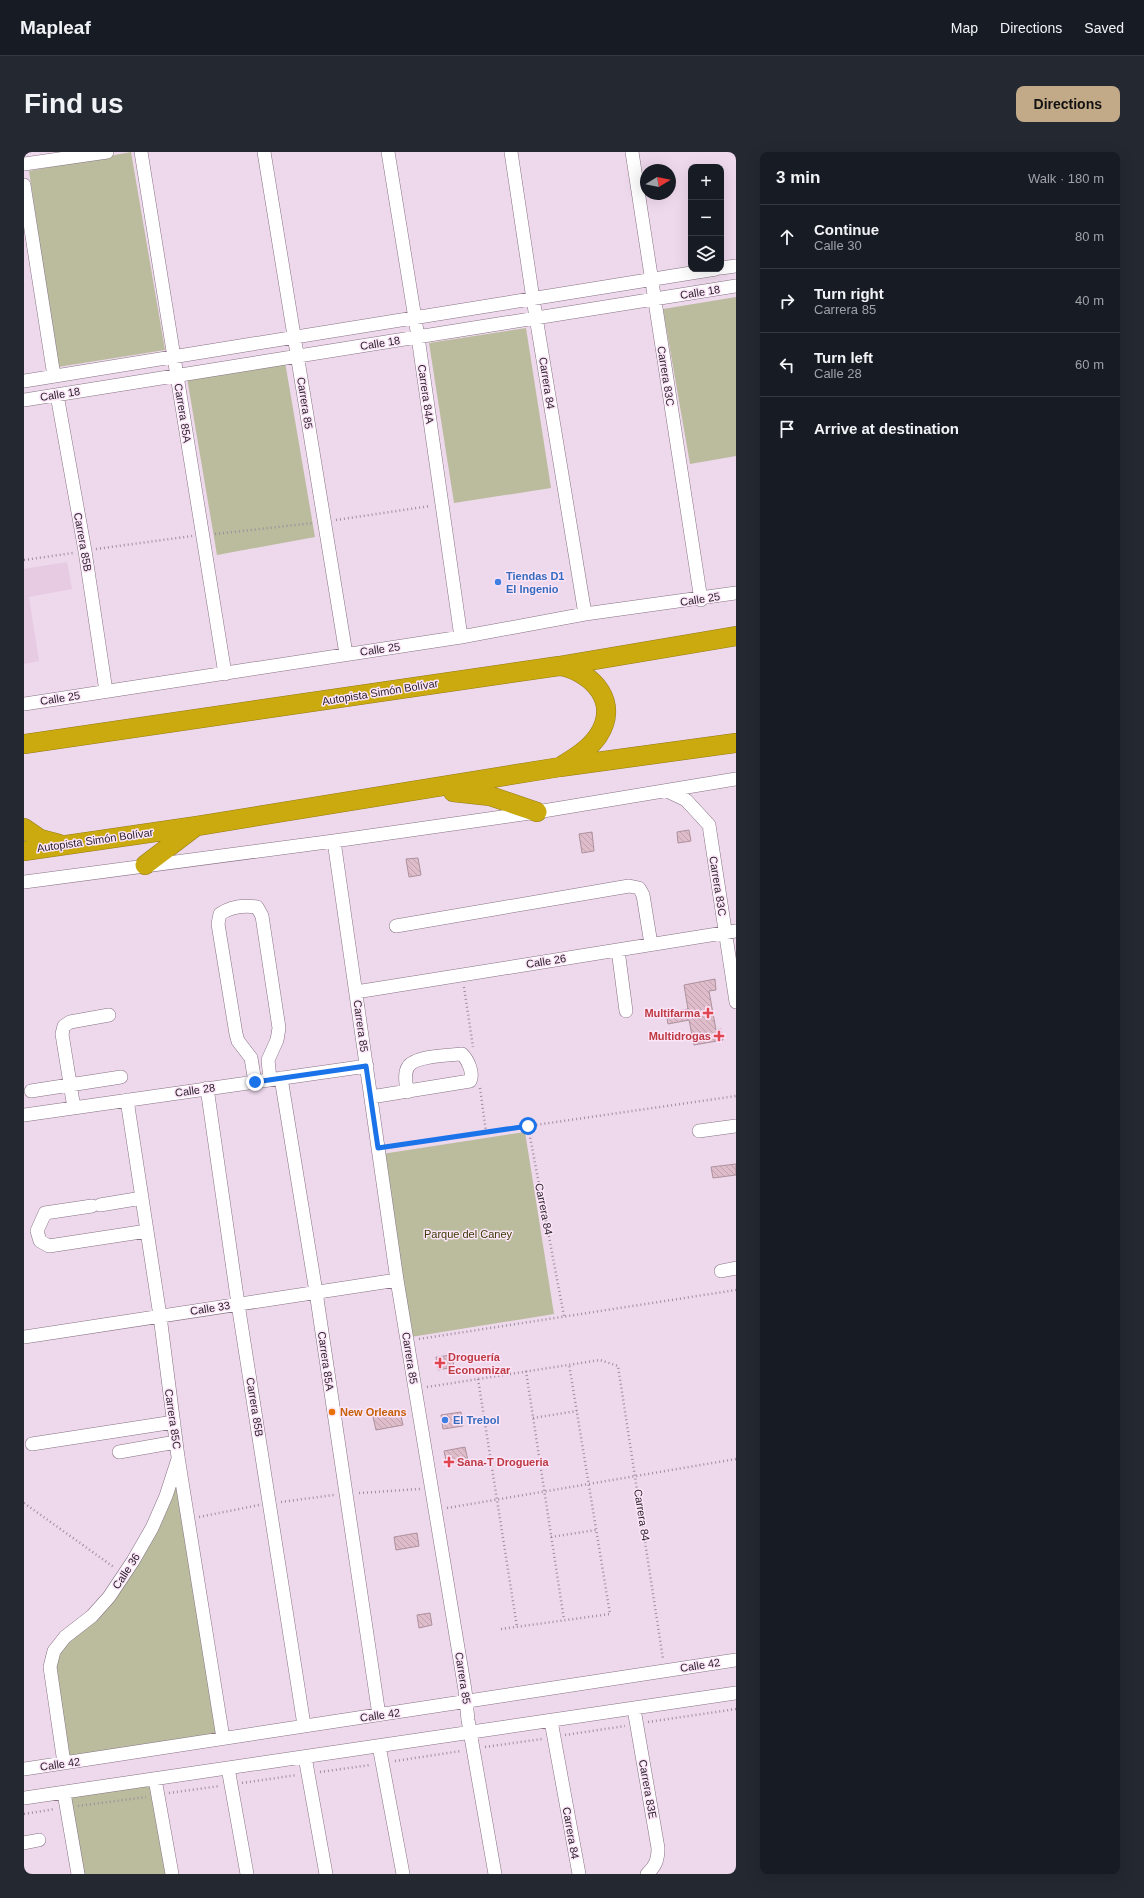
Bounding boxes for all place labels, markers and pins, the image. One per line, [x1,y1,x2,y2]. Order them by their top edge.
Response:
place label: Tiendas D1 El Ingenio [506,570,565,595]
marker: Tiendas D1 El Ingenio [493,577,503,587]
place label: Multifarma [644,1007,701,1019]
marker: Multifarma [703,1008,713,1018]
place label: Multidrogas [649,1030,711,1042]
marker: Multidrogas [714,1031,724,1041]
place label: Droguería Economizar [448,1351,511,1376]
marker: Droguería Economizar [435,1358,445,1368]
place label: New Orleans [340,1406,407,1418]
marker: New Orleans [327,1407,337,1417]
place label: El Trebol [453,1414,499,1426]
marker: El Trebol [440,1415,450,1425]
place label: Sana-T Drogueria [457,1456,550,1468]
marker: Sana-T Drogueria [444,1457,454,1467]

